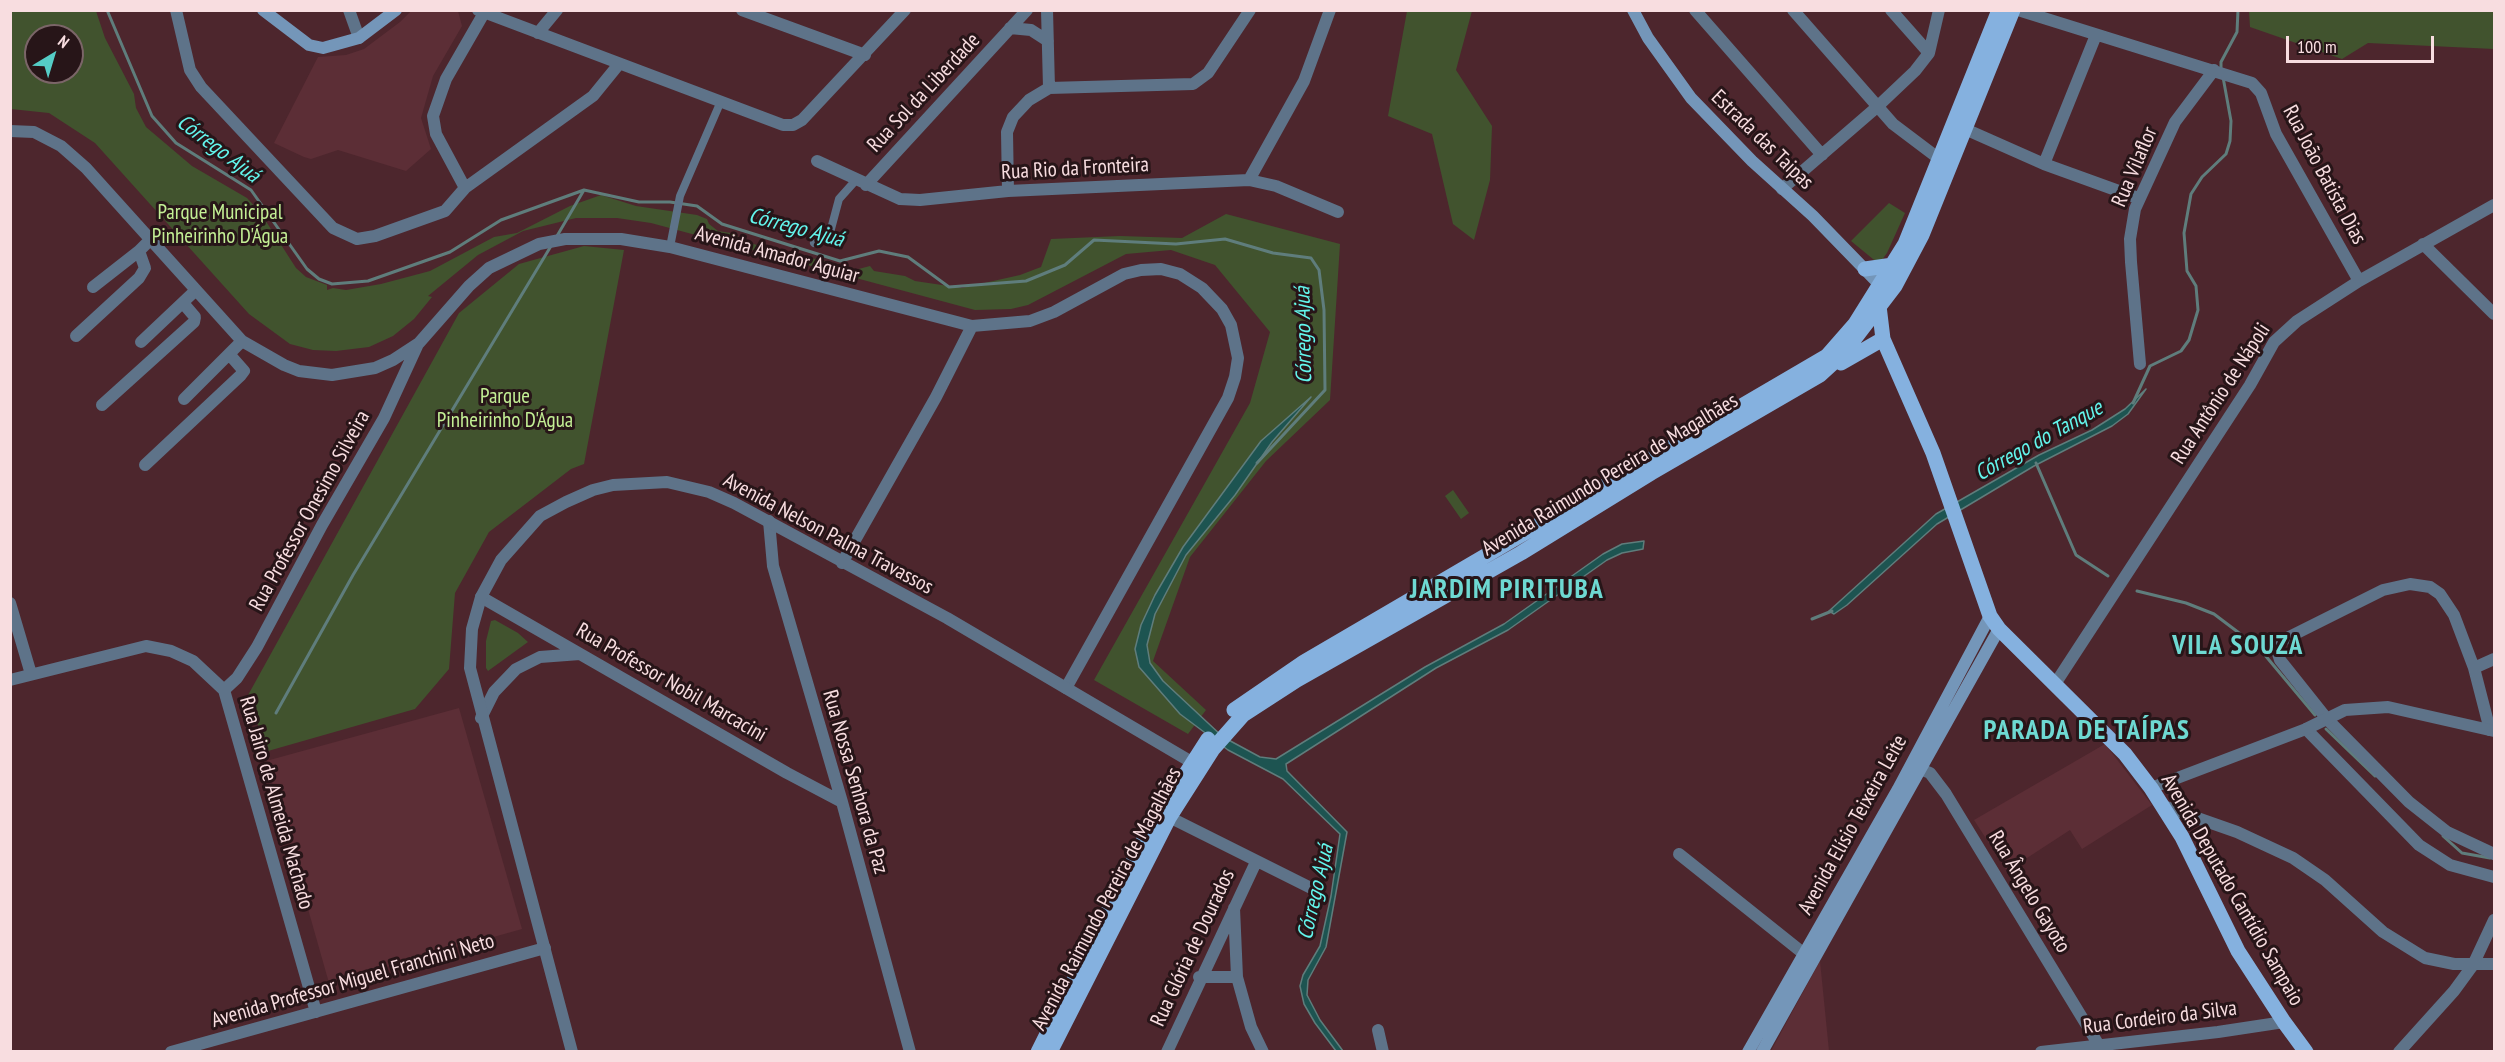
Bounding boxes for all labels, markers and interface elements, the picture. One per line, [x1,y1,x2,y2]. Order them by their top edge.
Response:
north arrow [24,24,84,84]
scale bar [2289,24,2438,62]
street label: Rua Sol da Liberdade [862,28,986,158]
text: N [54,31,73,52]
text: 100 m [2297,35,2337,58]
street label: Estrada das Taipas [1706,85,1818,195]
street label: Rua João Batista Dias [2277,101,2371,249]
water label: Córrego Ajuá [171,109,265,189]
street label: Rua Vilaflor [2107,123,2163,211]
street label: Rua Rio da Fronteira [1001,153,1149,185]
park label: Parque Municipal Pinheirinho D'Água [152,200,288,250]
water label: Córrego Ajuá [746,203,846,253]
street label: Avenida Amador Aguiar [692,221,862,289]
water label: Córrego Ajuá [1290,286,1318,384]
street label: Rua Antônio de Nápoli [2166,319,2276,469]
park label: Parque Pinheirinho D'Água [437,384,573,434]
street label: Avenida Raimundo Pereira de Magalhães [1477,388,1743,562]
water label: Córrego do Tanque [1971,395,2107,487]
street label: Rua Professor Onesimo Silveira [244,406,376,616]
street label: Avenida Nelson Palma Travassos [719,468,937,600]
district label: JARDIM PIRITUBA [1410,574,1604,606]
street label: Rua Professor Nobil Marcacini [571,618,771,748]
district label: VILA SOUZA [2172,630,2304,662]
street label: Rua Nossa Senhora da Paz [817,687,893,877]
street label: Rua Jairo de Almeida Machado [234,694,318,912]
district label: PARADA DE TAÍPAS [1984,715,2190,747]
street label: Avenida Elísio Teixeira Leite [1793,731,1913,919]
street label: Avenida Raimundo Pereira de Magalhães [1027,763,1187,1035]
street label: Avenida Deputado Cantídio Sampaio [2155,770,2309,1010]
street label: Rua Ângelo Gayoto [1983,826,2075,958]
water label: Córrego Ajuá [1292,842,1340,942]
street label: Rua Glória de Dourados [1146,865,1240,1031]
street label: Avenida Professor Miguel Franchini Neto [209,928,497,1034]
street label: Rua Cordeiro da Silva [2082,996,2238,1040]

